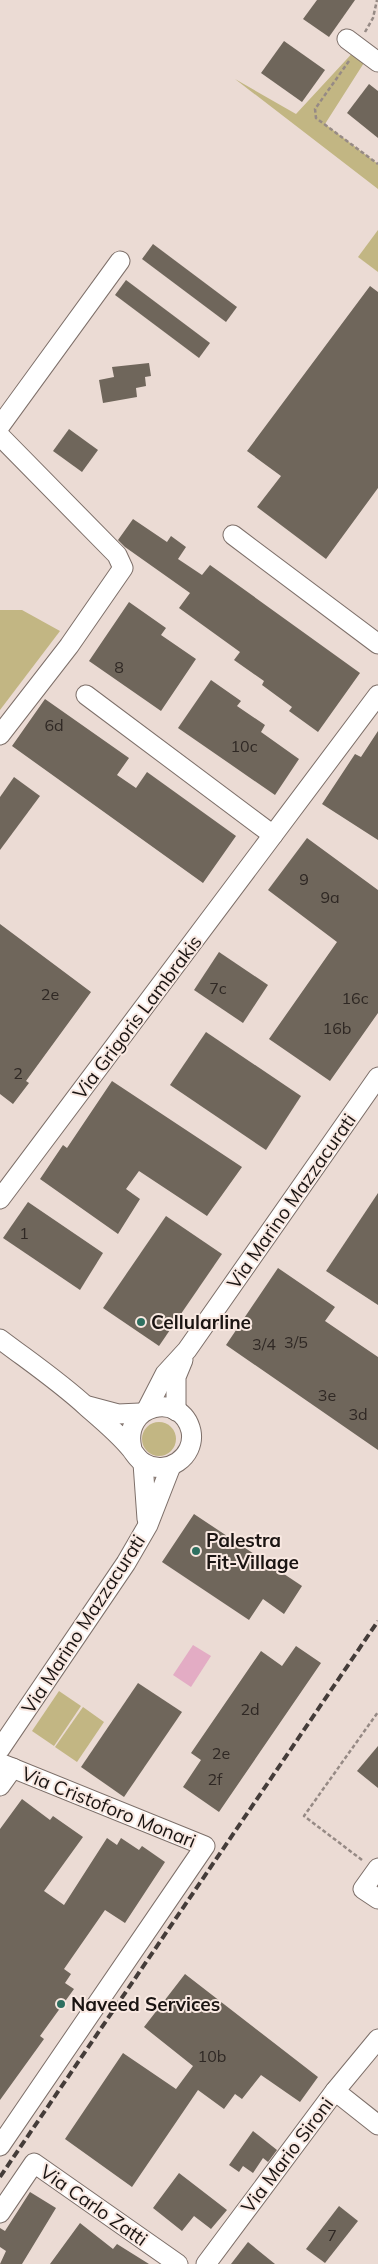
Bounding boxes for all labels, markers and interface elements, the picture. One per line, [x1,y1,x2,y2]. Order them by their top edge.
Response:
house number: 8 [114,657,124,677]
house number: 6d [44,715,64,735]
house number: 10c [230,736,258,756]
house number: 9 [299,869,309,889]
house number: 9a [320,887,340,907]
street label: Via Grigoris Lambrakis [67,930,207,1104]
house number: 7c [209,978,227,998]
house number: 2e [41,984,59,1004]
house number: 16c [341,988,369,1008]
house number: 16b [323,1018,351,1038]
house number: 2 [13,1063,23,1083]
street label: Via Marino Mazzacurati [221,1109,361,1293]
house number: 1 [19,1223,29,1243]
place label: Cellularline [151,1310,251,1334]
marker: Cellularline [135,1316,147,1328]
house number: 3/5 [284,1332,308,1352]
house number: 3/4 [252,1334,276,1354]
house number: 3e [318,1385,336,1405]
house number: 3d [348,1404,368,1424]
place label: Palestra Fit-Village [206,1528,299,1574]
street label: Via Marino Mazzacurati [16,1530,150,1718]
marker: Palestra Fit-Village [190,1545,202,1557]
house number: 2d [240,1699,260,1719]
house number: 2e [212,1743,230,1763]
street label: Via Cristoforo Monari [18,1761,200,1853]
house number: 2f [207,1769,223,1789]
place label: Naveed Services [71,1992,220,2016]
marker: Naveed Services [55,1998,67,2010]
house number: 10b [198,2046,226,2066]
street label: Via Mario Sironi [236,2092,338,2218]
street label: Via Carlo Zatti [36,2159,152,2251]
house number: 7 [327,2225,337,2245]

